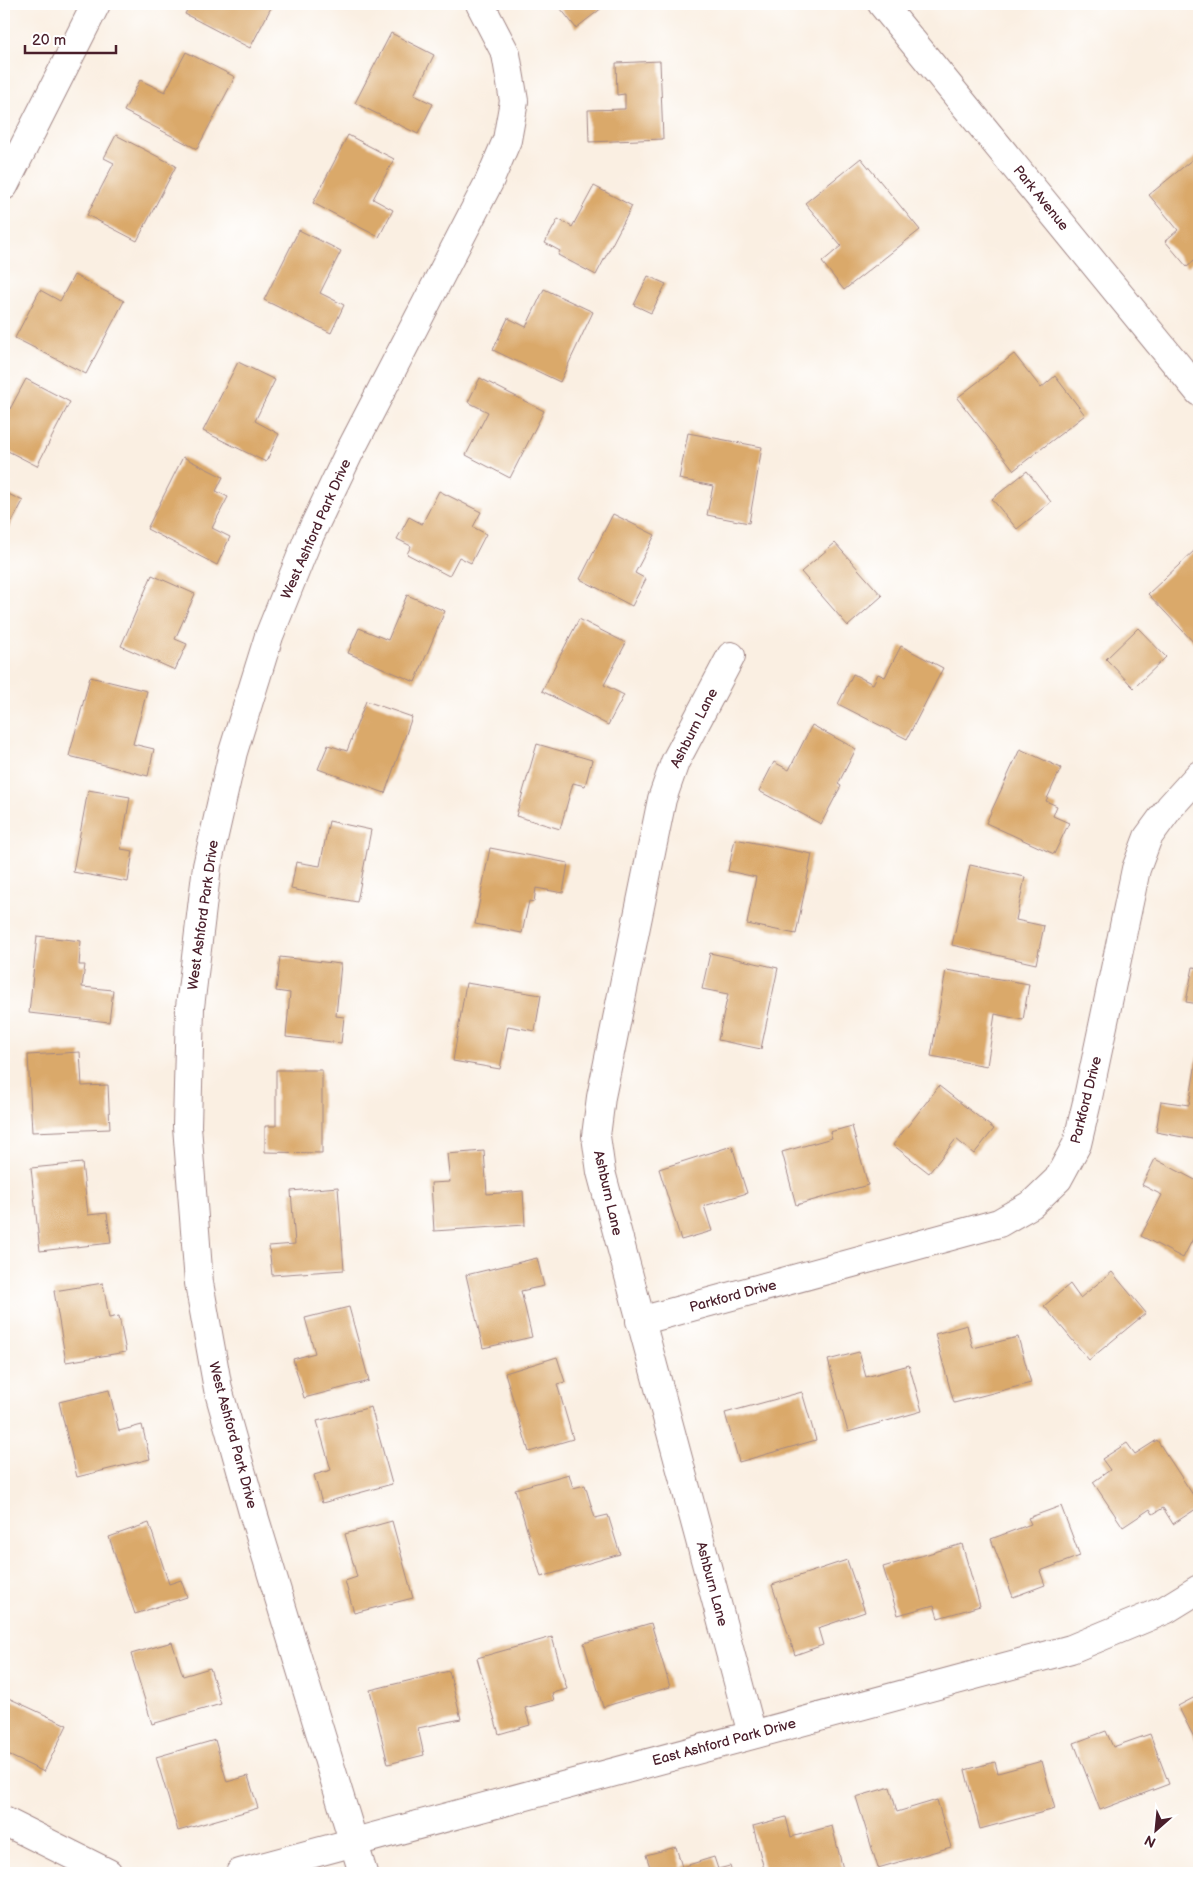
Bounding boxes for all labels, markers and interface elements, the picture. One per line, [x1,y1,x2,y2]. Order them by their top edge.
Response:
scale bar [25,22,116,54]
text: 20 m [32,31,66,50]
street label: Park Avenue [1010,162,1072,234]
street label: West Ashford Park Drive [277,456,355,602]
street label: Ashburn Lane [667,685,721,771]
street label: West Ashford Park Drive [184,839,222,991]
street label: Parkford Drive [1067,1055,1105,1145]
street label: Ashburn Lane [590,1149,626,1237]
street label: Parkford Drive [688,1276,778,1316]
street label: West Ashford Park Drive [205,1360,261,1510]
street label: Ashburn Lane [693,1540,731,1628]
street label: East Ashford Park Drive [650,1715,798,1769]
north arrow [1130,1804,1180,1854]
text: N [1142,1831,1159,1851]

